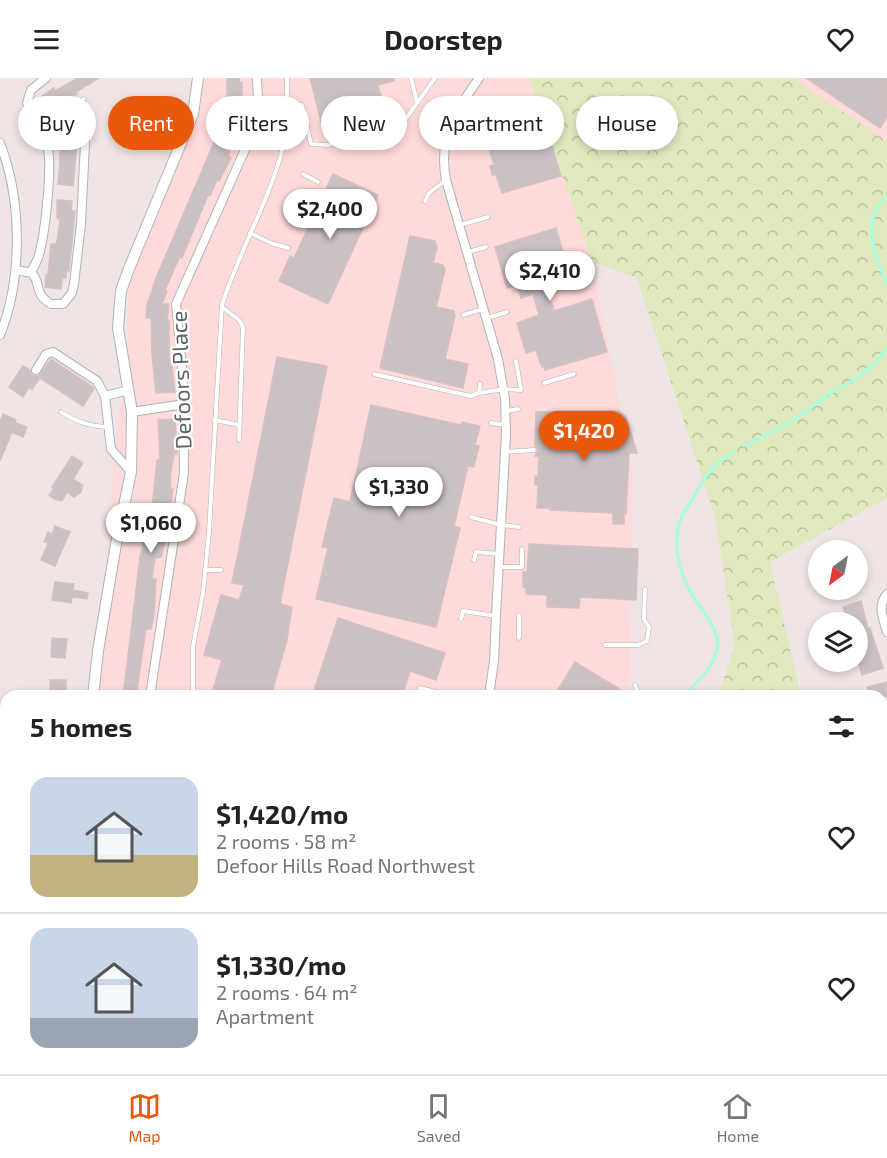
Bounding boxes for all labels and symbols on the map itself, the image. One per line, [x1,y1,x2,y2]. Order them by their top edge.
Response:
pin: $2,400 [281,189,379,240]
pin: $2,410 [501,251,599,302]
street label: Defoors Place [165,310,195,450]
pin: $1,420 [535,411,633,462]
pin: $1,330 [350,467,448,518]
pin: $1,060 [102,503,200,554]
north arrow [808,540,868,600]

